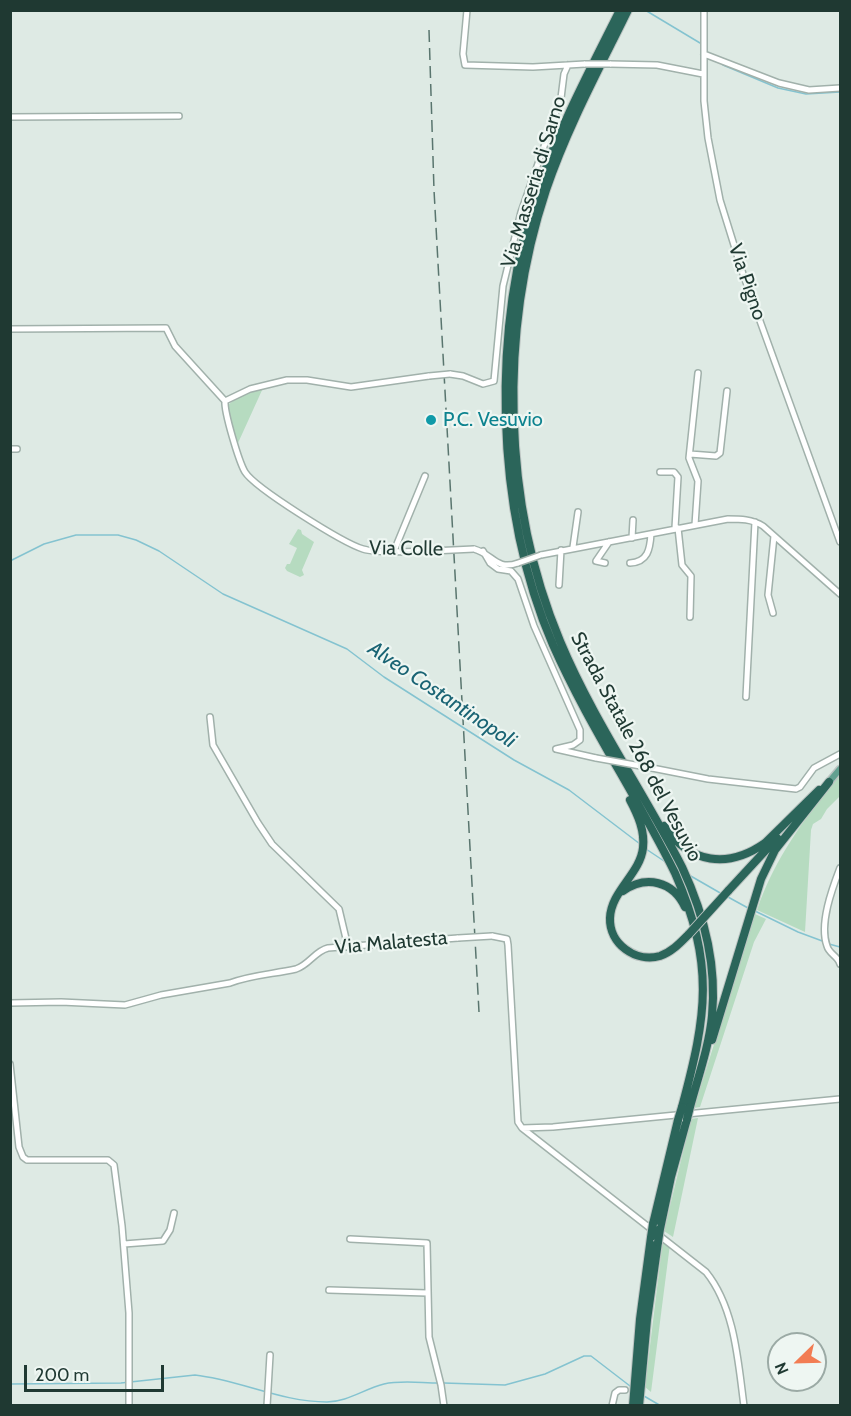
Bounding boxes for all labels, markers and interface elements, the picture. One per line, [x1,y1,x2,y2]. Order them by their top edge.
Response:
street label: Via Masseria di Sarno [496,93,572,271]
street label: Via Pigno [723,241,771,323]
place label: P.C. Vesuvio [443,408,543,432]
marker: P.C. Vesuvio [424,413,438,427]
street label: Via Colle [369,536,443,562]
street label: Strada Statale 268 del Vesuvio [565,628,707,866]
water label: Alveo Costantinopoli [363,636,521,754]
street label: Via Malatesta [334,926,448,960]
north arrow [767,1332,827,1392]
scale bar [27,1353,166,1391]
text: N [771,1360,793,1377]
text: 200 m [35,1364,89,1386]

